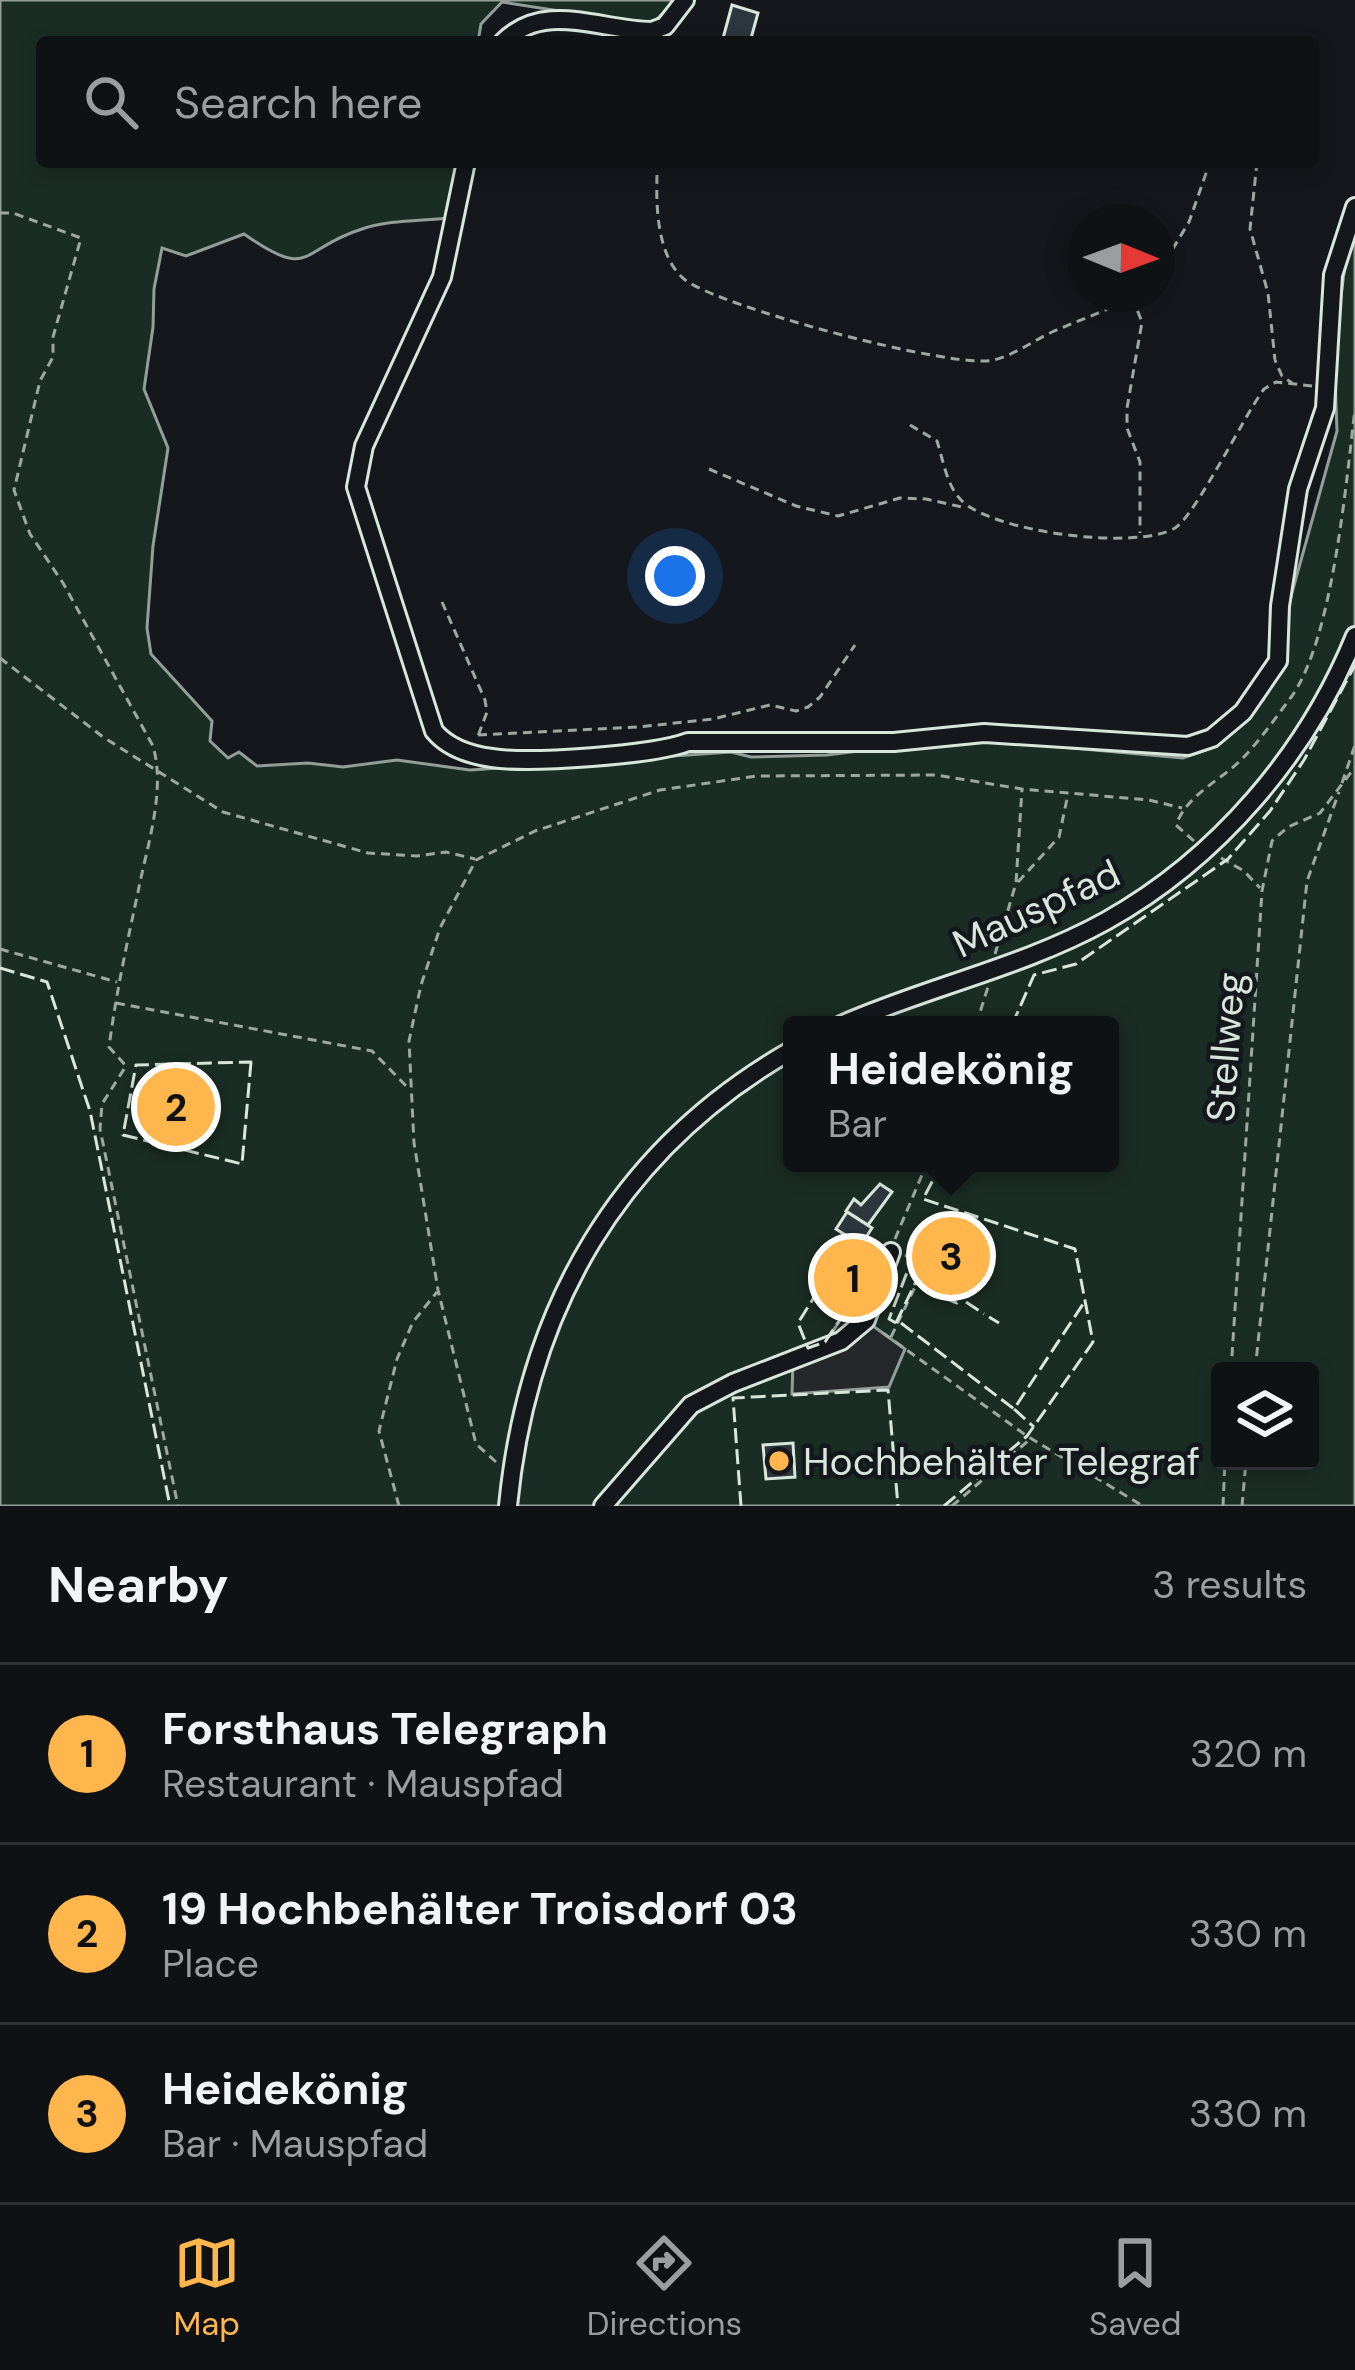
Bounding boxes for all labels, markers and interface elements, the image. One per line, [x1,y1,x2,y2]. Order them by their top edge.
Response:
search box [36,36,1319,168]
icon: search [78,69,144,135]
text: Search here [174,73,422,132]
north arrow [1067,204,1175,312]
your location [645,546,705,606]
street label: Mauspfad [945,848,1128,969]
street label: Stellweg [1195,971,1256,1123]
popup [783,1016,1119,1172]
text: Heidekönig [828,1039,1074,1098]
pin: 2 [137,1062,215,1152]
text: Bar [828,1098,887,1149]
pin: 3 [912,1211,990,1301]
pin: 1 [814,1233,892,1323]
map controls [1211,1362,1319,1470]
button: layers [1211,1362,1319,1470]
place label: Hochbehälter Telegraf [803,1436,1200,1487]
marker: Hochbehälter Telegraf [766,1448,792,1474]
text: Nearby [48,1551,229,1618]
text: 3 results [1152,1559,1307,1610]
text: Forsthaus Telegraph [162,1699,608,1758]
text: 1 [80,1728,94,1779]
text: 320 m [1190,1728,1307,1779]
text: Restaurant · Mauspfad [162,1758,564,1809]
text: 19 Hochbehälter Troisdorf 03 [162,1879,798,1938]
text: 2 [76,1908,98,1959]
text: 330 m [1189,1908,1307,1959]
text: Place [162,1938,259,1989]
text: Heidekönig [162,2059,409,2118]
text: 3 [75,2088,99,2139]
text: 330 m [1189,2088,1307,2139]
text: Bar · Mauspfad [162,2118,428,2169]
tab: Map [173,2230,240,2345]
tab: Directions [587,2230,742,2345]
tab: Saved [1089,2230,1182,2345]

